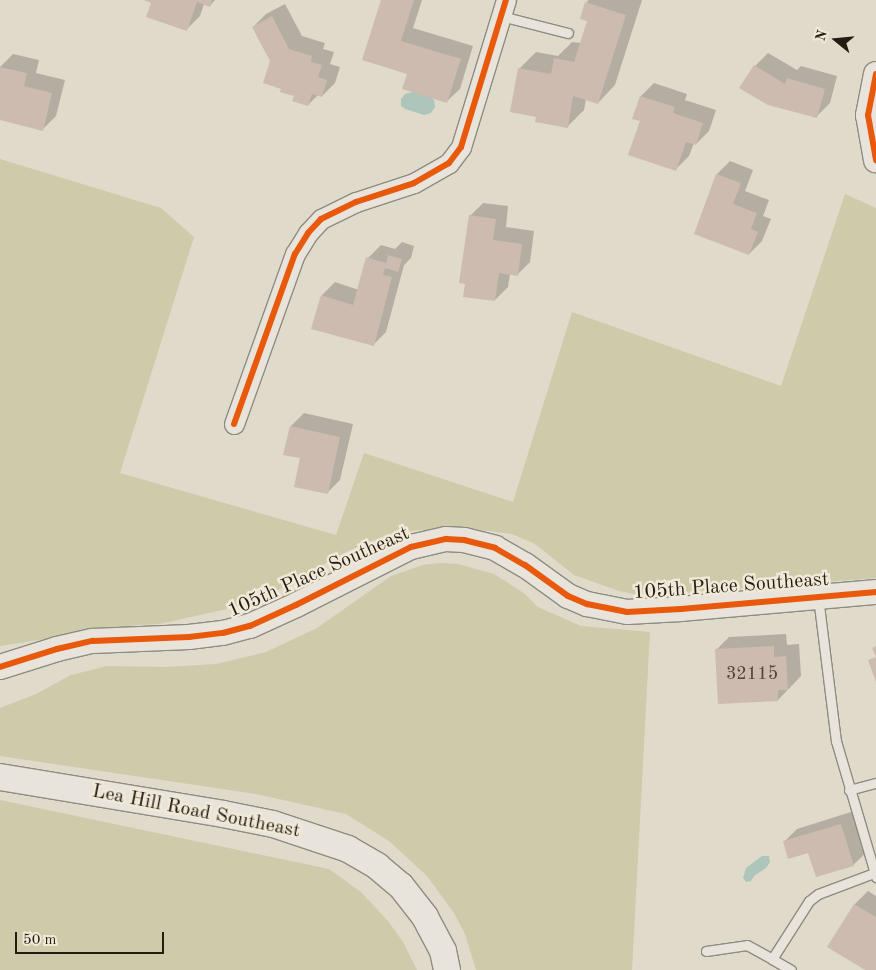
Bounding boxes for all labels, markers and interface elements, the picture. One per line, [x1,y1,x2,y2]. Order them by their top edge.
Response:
north arrow [811,15,861,65]
text: N [813,28,830,43]
street label: 105th Place Southeast [224,522,414,624]
street label: 105th Place Southeast [632,568,830,606]
house number: 32115 [726,663,778,685]
street label: Lea Hill Road Southeast [90,780,302,844]
scale bar [18,922,166,954]
text: 50 m [23,933,57,948]

